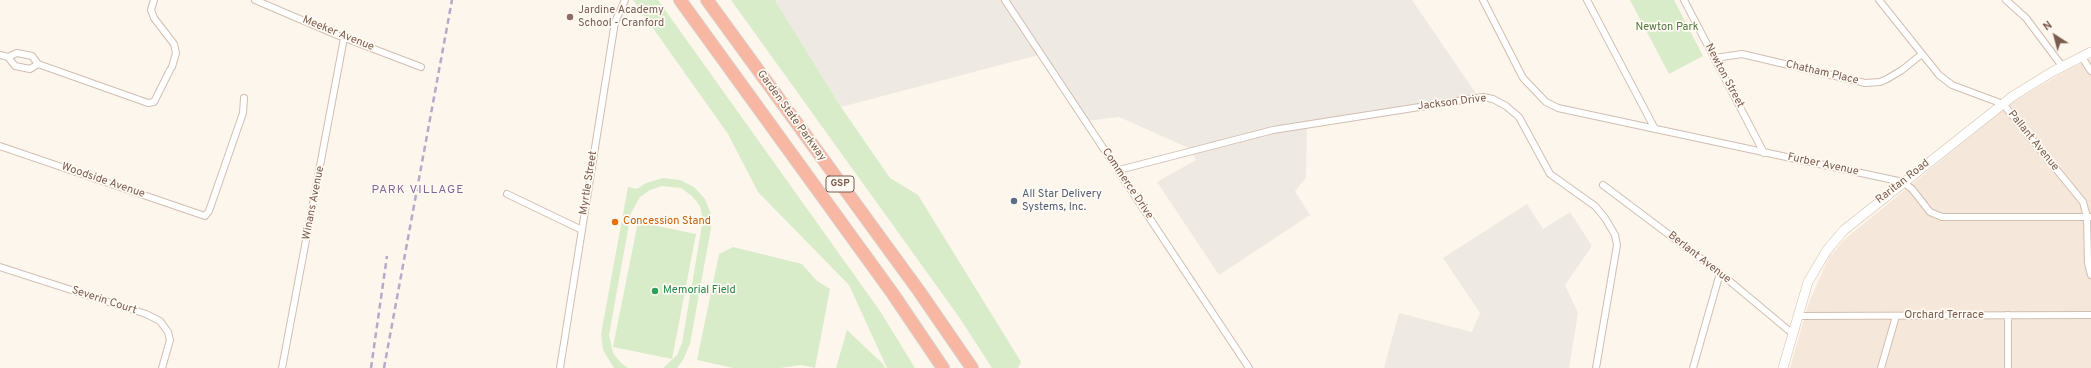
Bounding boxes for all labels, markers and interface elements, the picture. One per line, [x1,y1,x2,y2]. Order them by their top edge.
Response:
place label: Jardine Academy School - Cranford [578,4,664,30]
marker: Jardine Academy School - Cranford [565,12,575,22]
street label: Meeker Avenue [300,14,376,54]
north arrow [2035,16,2075,56]
text: N [2041,18,2055,34]
park label: Newton Park [1635,21,1699,35]
street label: Newton Street [1702,42,1746,110]
street label: Chatham Place [1784,58,1860,88]
street label: Garden State Parkway [754,68,828,164]
street label: Jackson Drive [1417,92,1487,114]
street label: Pallant Avenue [2005,108,2061,174]
street label: Commerce Drive [1098,146,1156,222]
street label: Myrtle Street [577,150,601,216]
street label: Furber Avenue [1786,151,1860,179]
street label: Raritan Road [1874,157,1932,207]
street label: Woodside Avenue [60,161,146,201]
street label: Winans Avenue [300,165,328,241]
road number: GSP [826,176,854,192]
district label: PARK VILLAGE [372,184,464,198]
place label: All Star Delivery Systems, Inc. [1022,188,1102,214]
marker: All Star Delivery Systems, Inc. [1009,196,1019,206]
place label: Concession Stand [623,215,711,229]
marker: Concession Stand [610,217,620,227]
street label: Berlant Avenue [1665,229,1733,287]
street label: Severin Court [70,284,138,318]
place label: Memorial Field [663,284,736,298]
marker: Memorial Field [650,286,660,296]
street label: Orchard Terrace [1904,309,1984,323]

